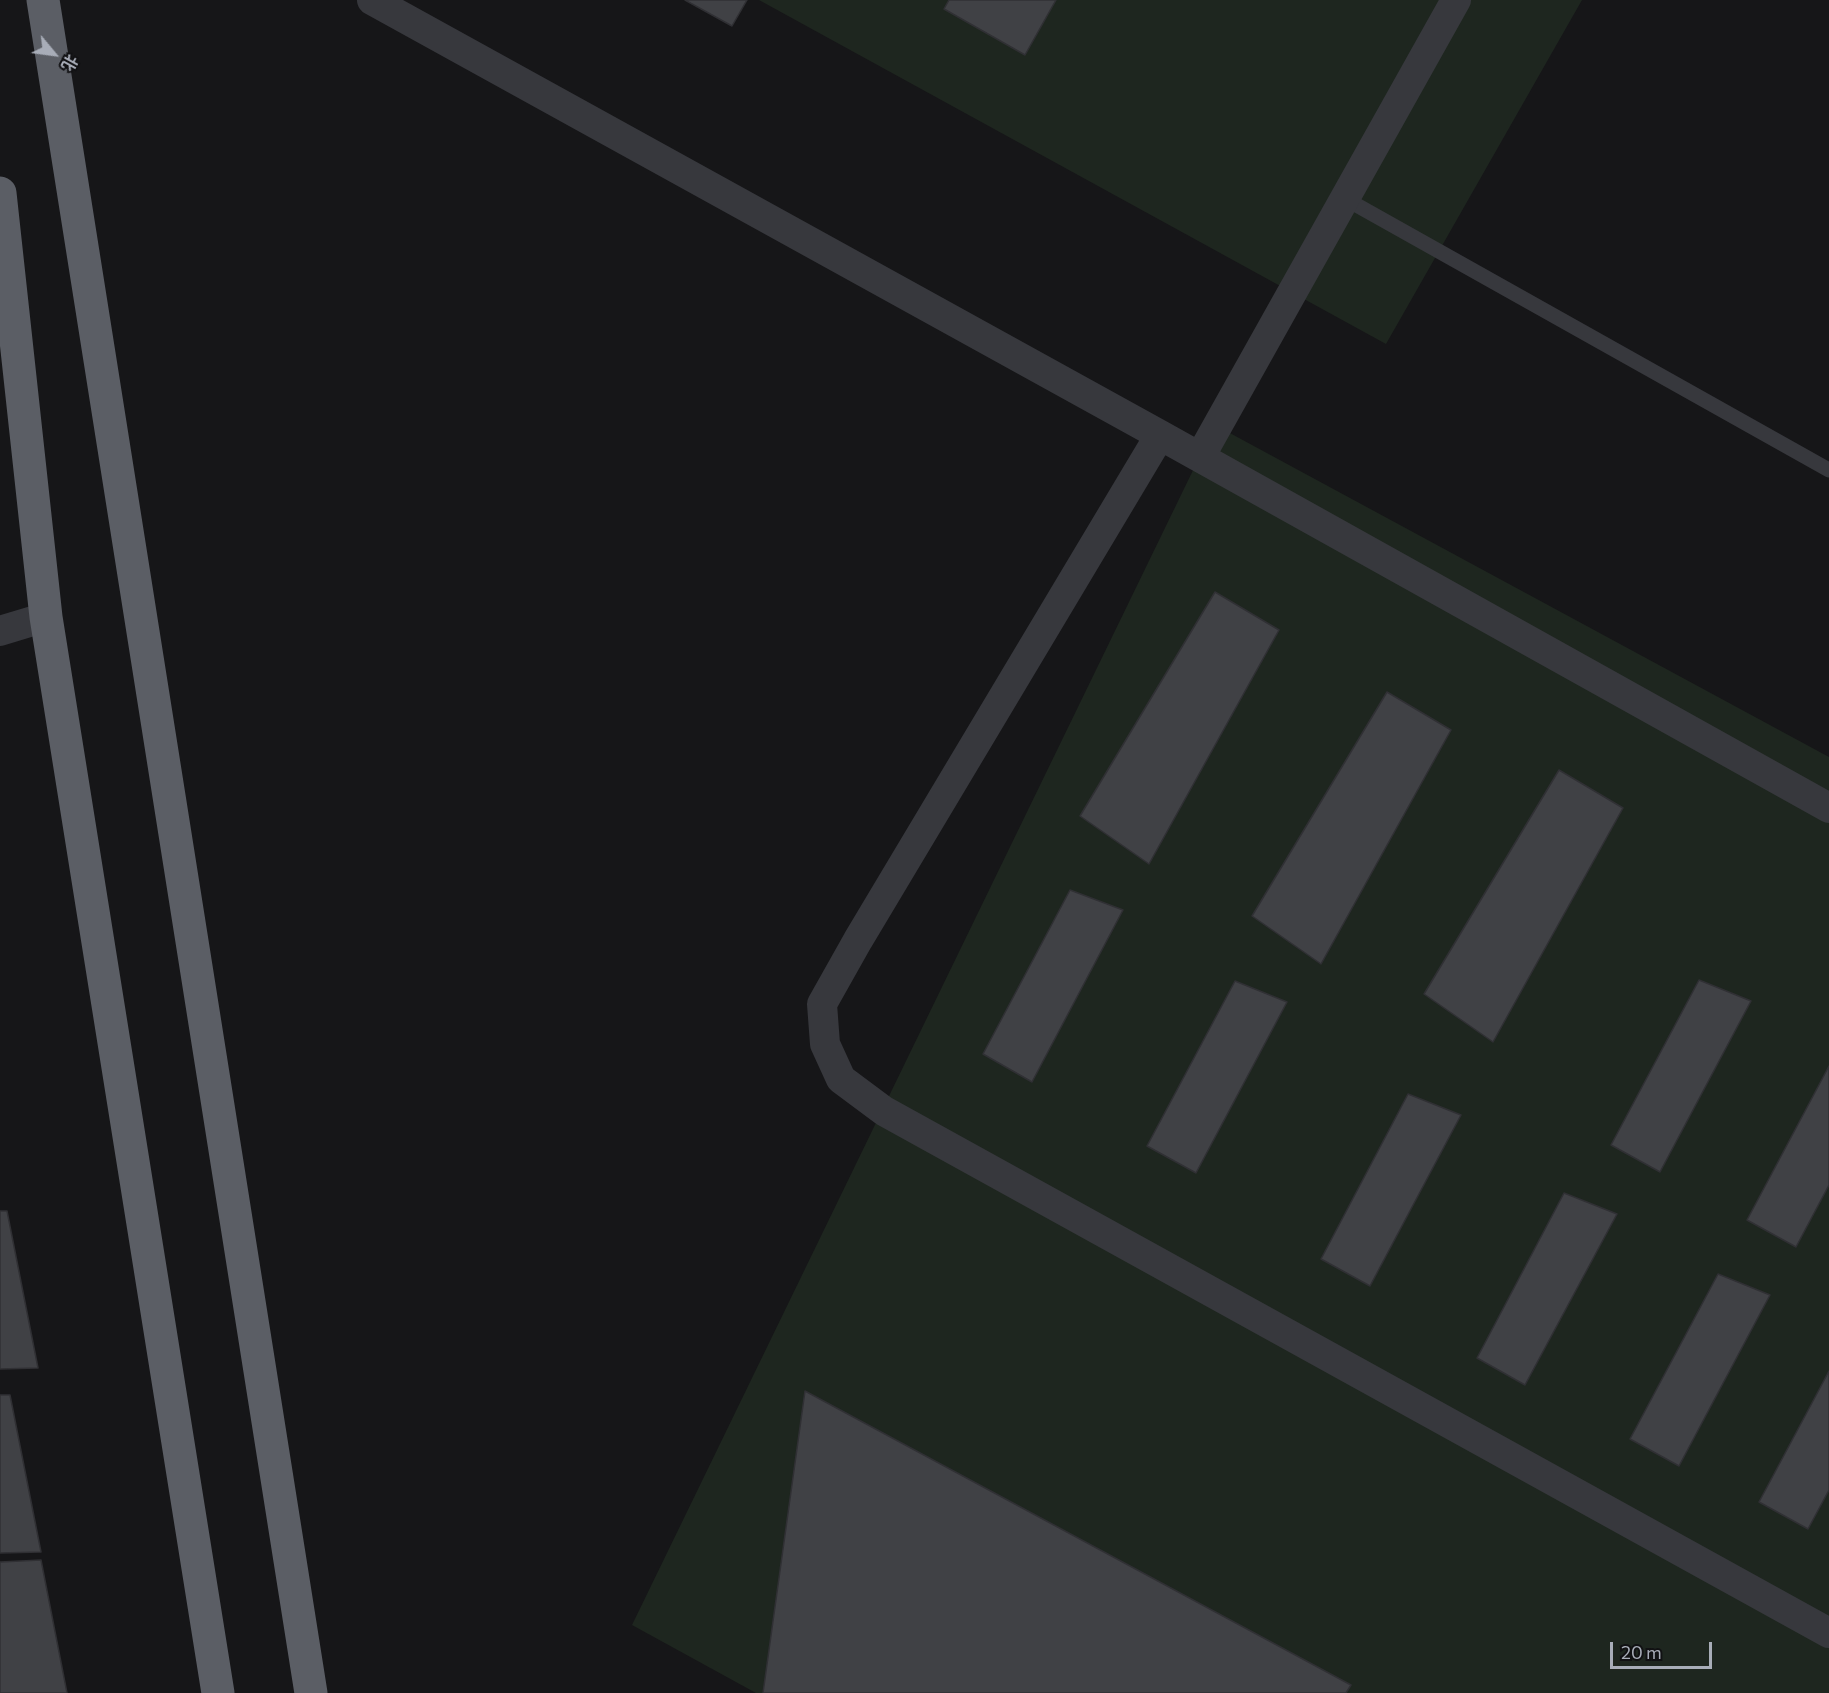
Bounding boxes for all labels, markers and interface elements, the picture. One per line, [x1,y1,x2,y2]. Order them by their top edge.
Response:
north arrow [24,24,84,84]
text: 北 [58,51,82,75]
scale bar [1613,1630,1715,1668]
text: 20 m [1621,1641,1662,1663]

